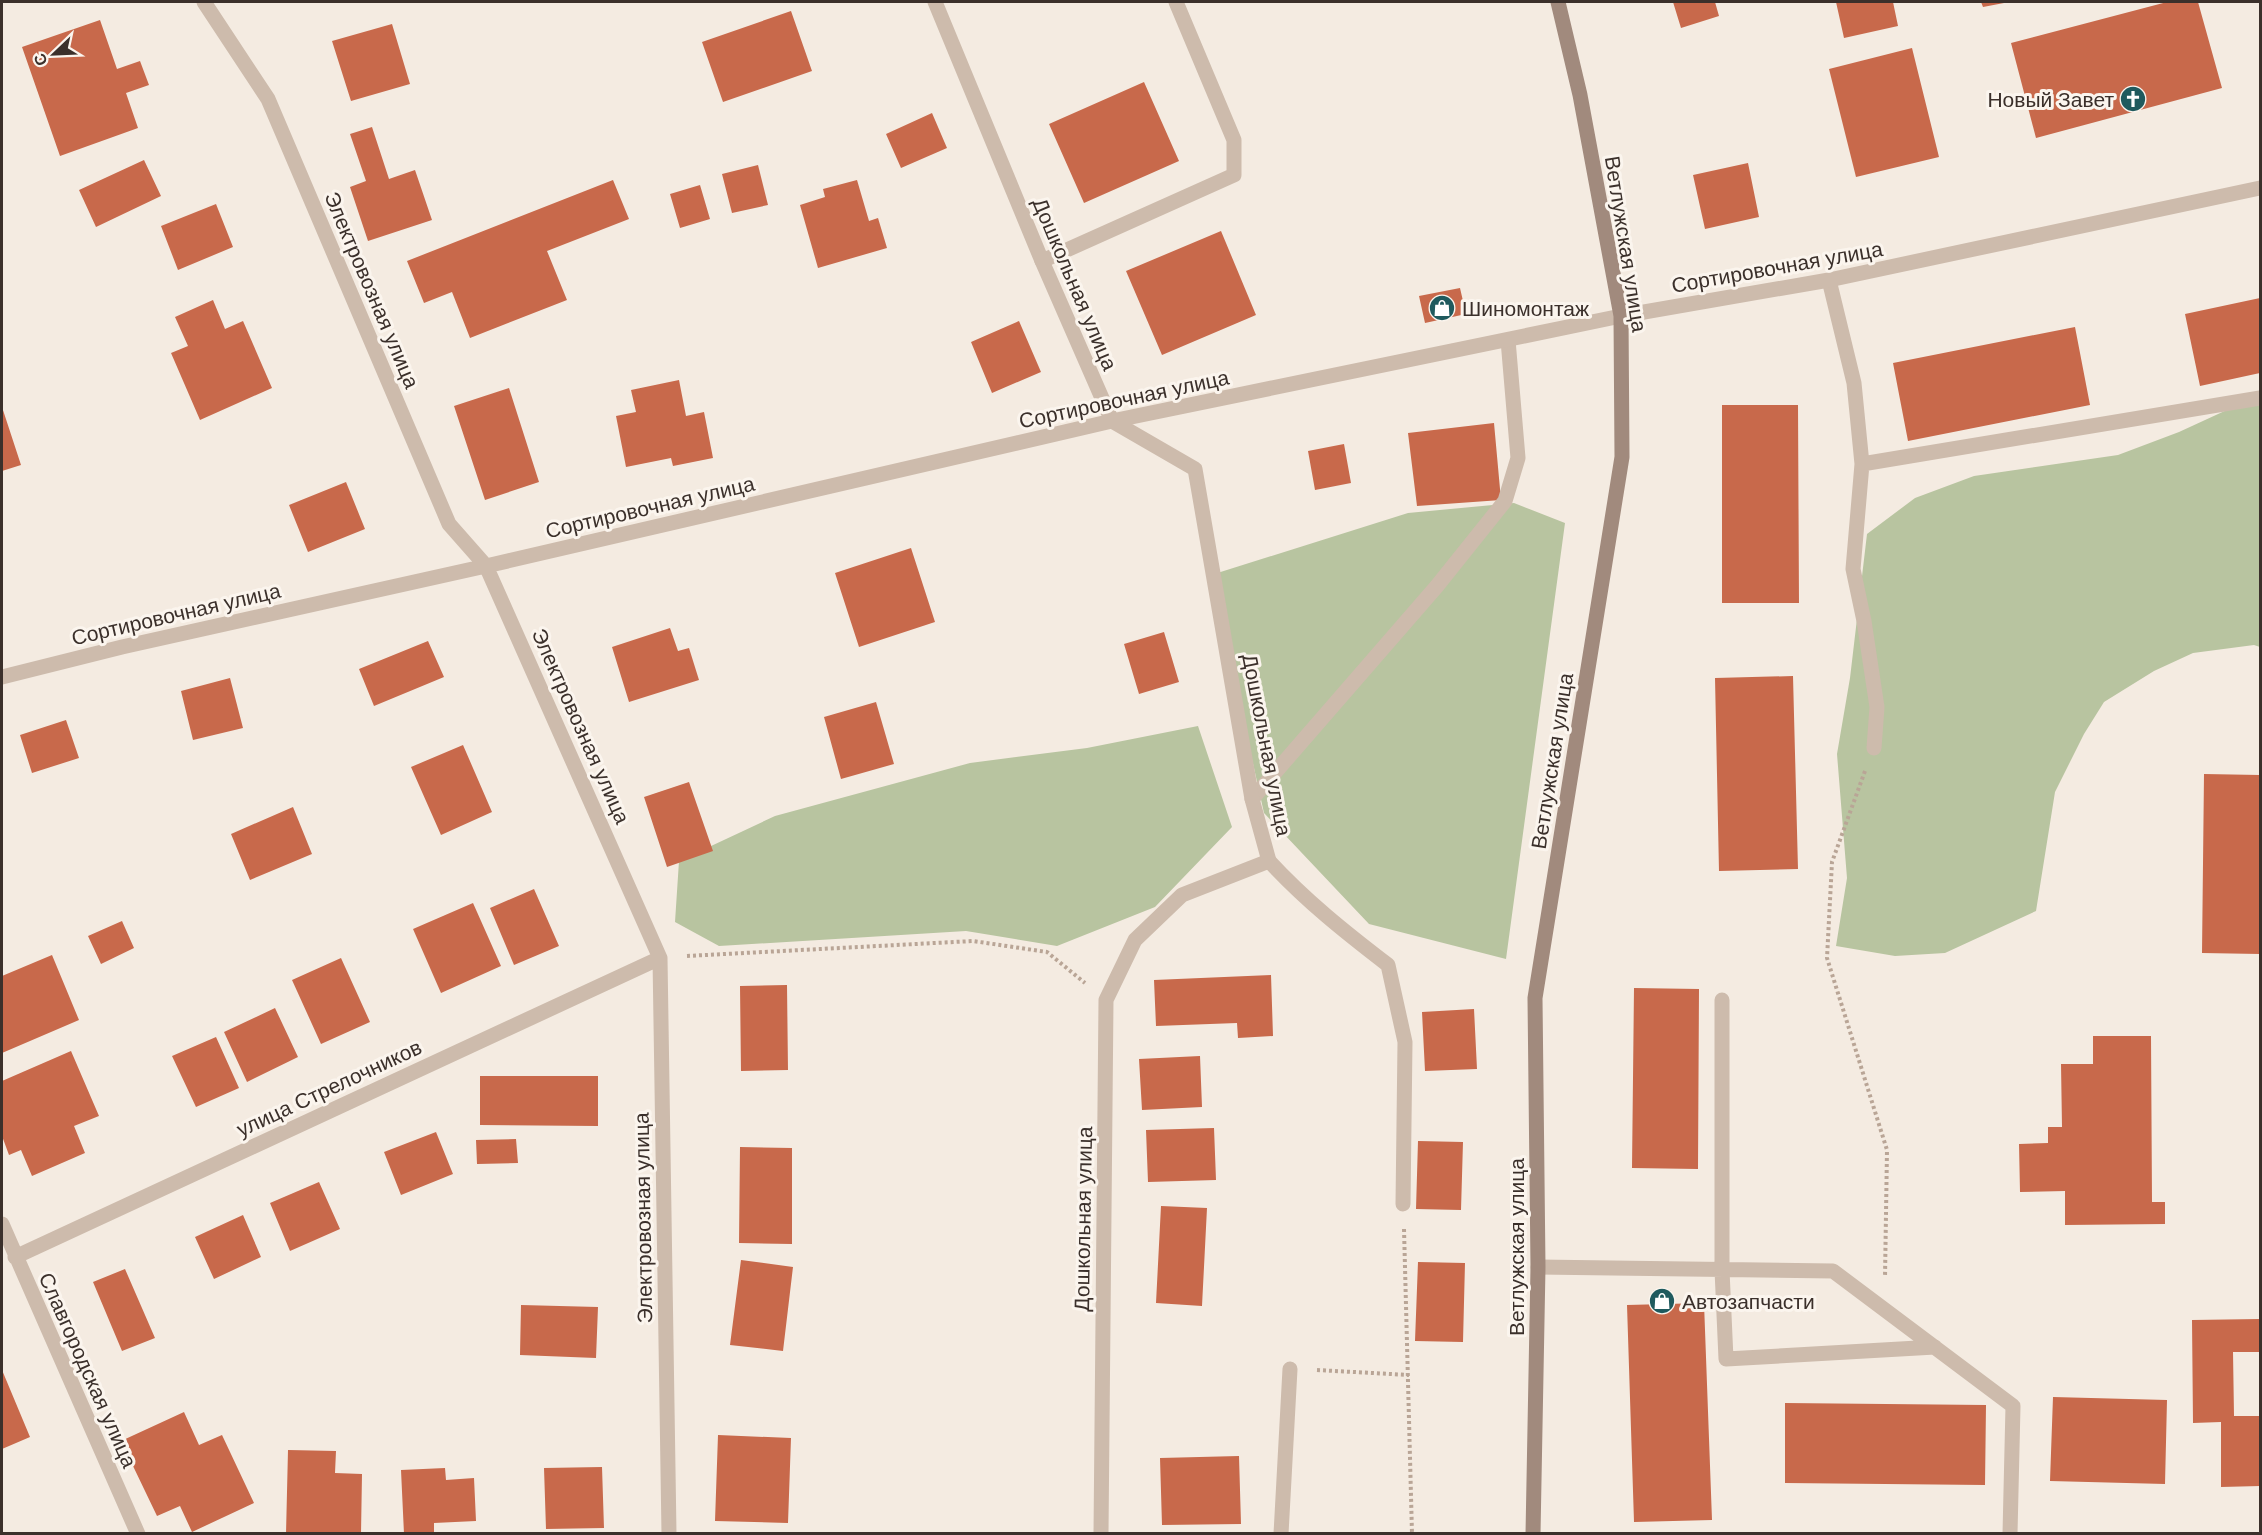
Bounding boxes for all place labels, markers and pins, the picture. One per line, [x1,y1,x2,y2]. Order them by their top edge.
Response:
church icon: Новый Завет [2118,84,2148,114]
place label: Новый Завет [1987,88,2114,111]
shop icon: Шиномонтаж [1427,293,1457,323]
place label: Шиномонтаж [1462,297,1589,320]
shop icon: Автозапчасти [1647,1286,1677,1316]
place label: Автозапчасти [1682,1290,1815,1313]

